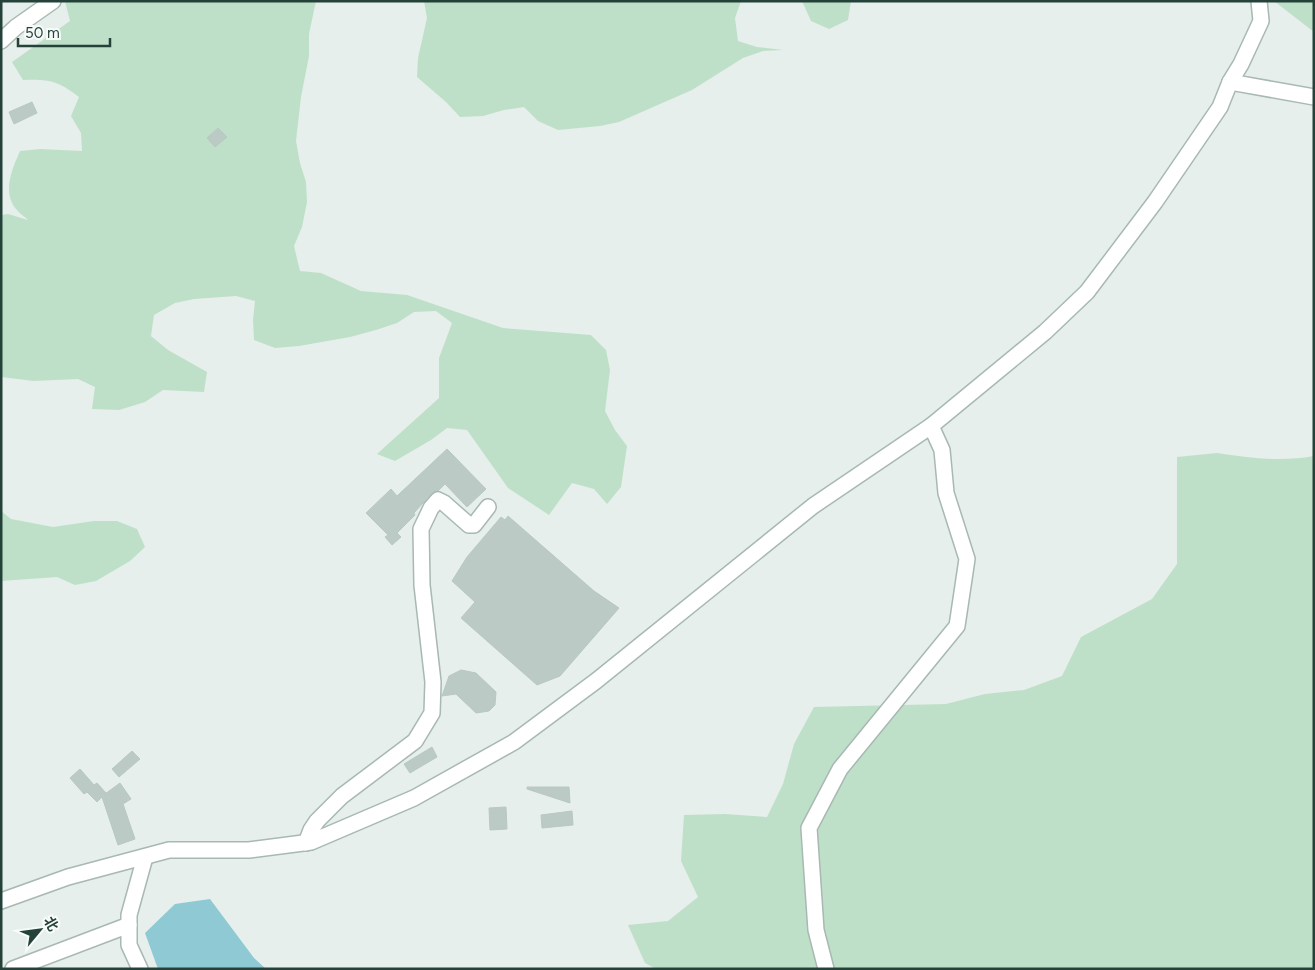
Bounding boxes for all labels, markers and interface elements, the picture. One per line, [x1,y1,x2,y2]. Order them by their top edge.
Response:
scale bar [18,15,110,47]
text: 50 m [25,24,60,42]
north arrow [15,905,65,955]
text: 北 [40,914,62,934]

